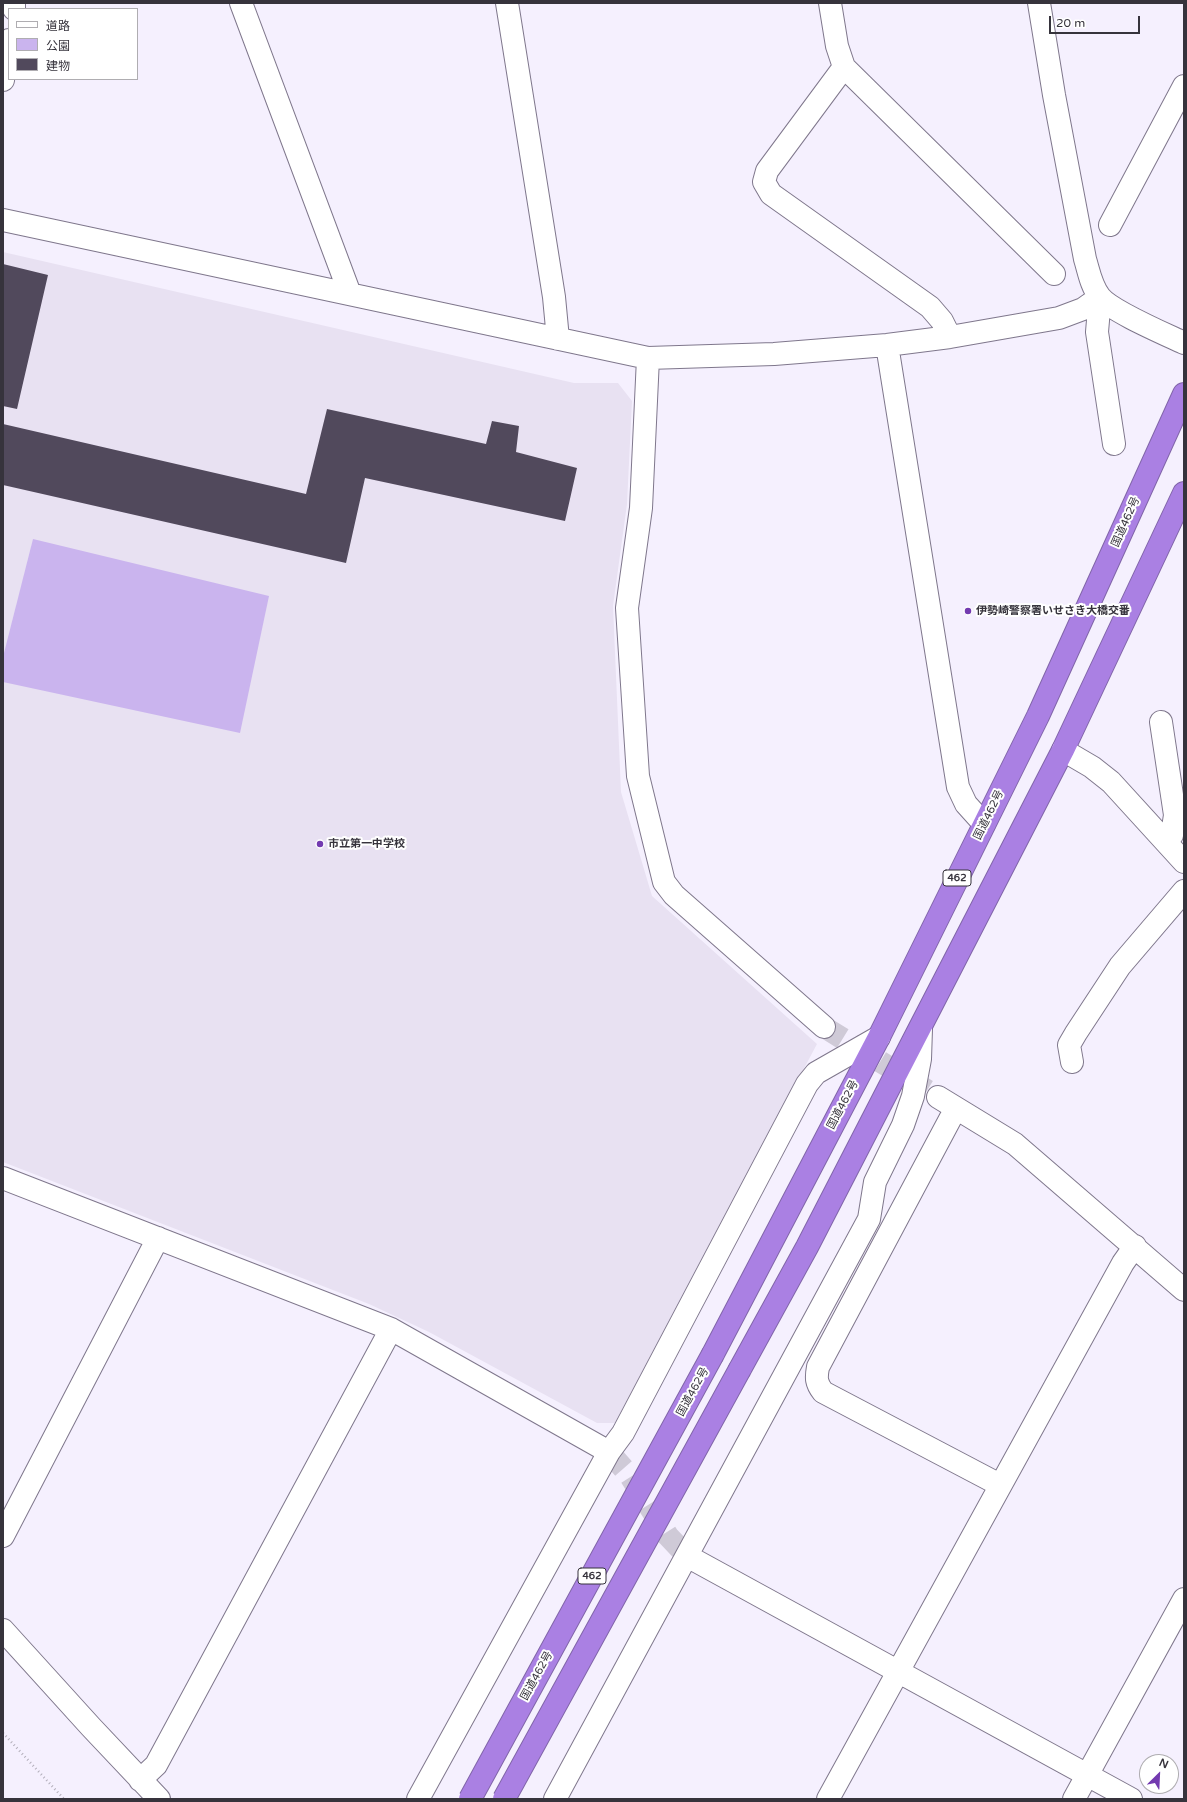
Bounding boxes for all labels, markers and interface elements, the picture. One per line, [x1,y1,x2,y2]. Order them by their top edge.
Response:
legend [8,8,138,80]
scale bar [1051,8,1142,34]
text: 20 m [1056,16,1085,30]
text: 道路 [46,19,70,33]
text: 公園 [46,39,70,53]
text: 建物 [46,59,70,73]
street label: 国道462号 [1109,495,1143,549]
place label: 伊勢崎警察署いせさき大橋交番 [976,604,1130,618]
marker: 伊勢崎警察署いせさき大橋交番 [963,606,973,616]
street label: 国道462号 [971,788,1007,842]
place label: 市立第一中学校 [328,837,405,851]
marker: 市立第一中学校 [315,839,325,849]
road number: 462 [943,870,971,886]
street label: 国道462号 [825,1078,861,1132]
street label: 国道462号 [674,1365,712,1419]
road number: 462 [578,1568,606,1584]
street label: 国道462号 [518,1649,556,1703]
north arrow [1139,1754,1179,1794]
text: N [1157,1756,1170,1771]

